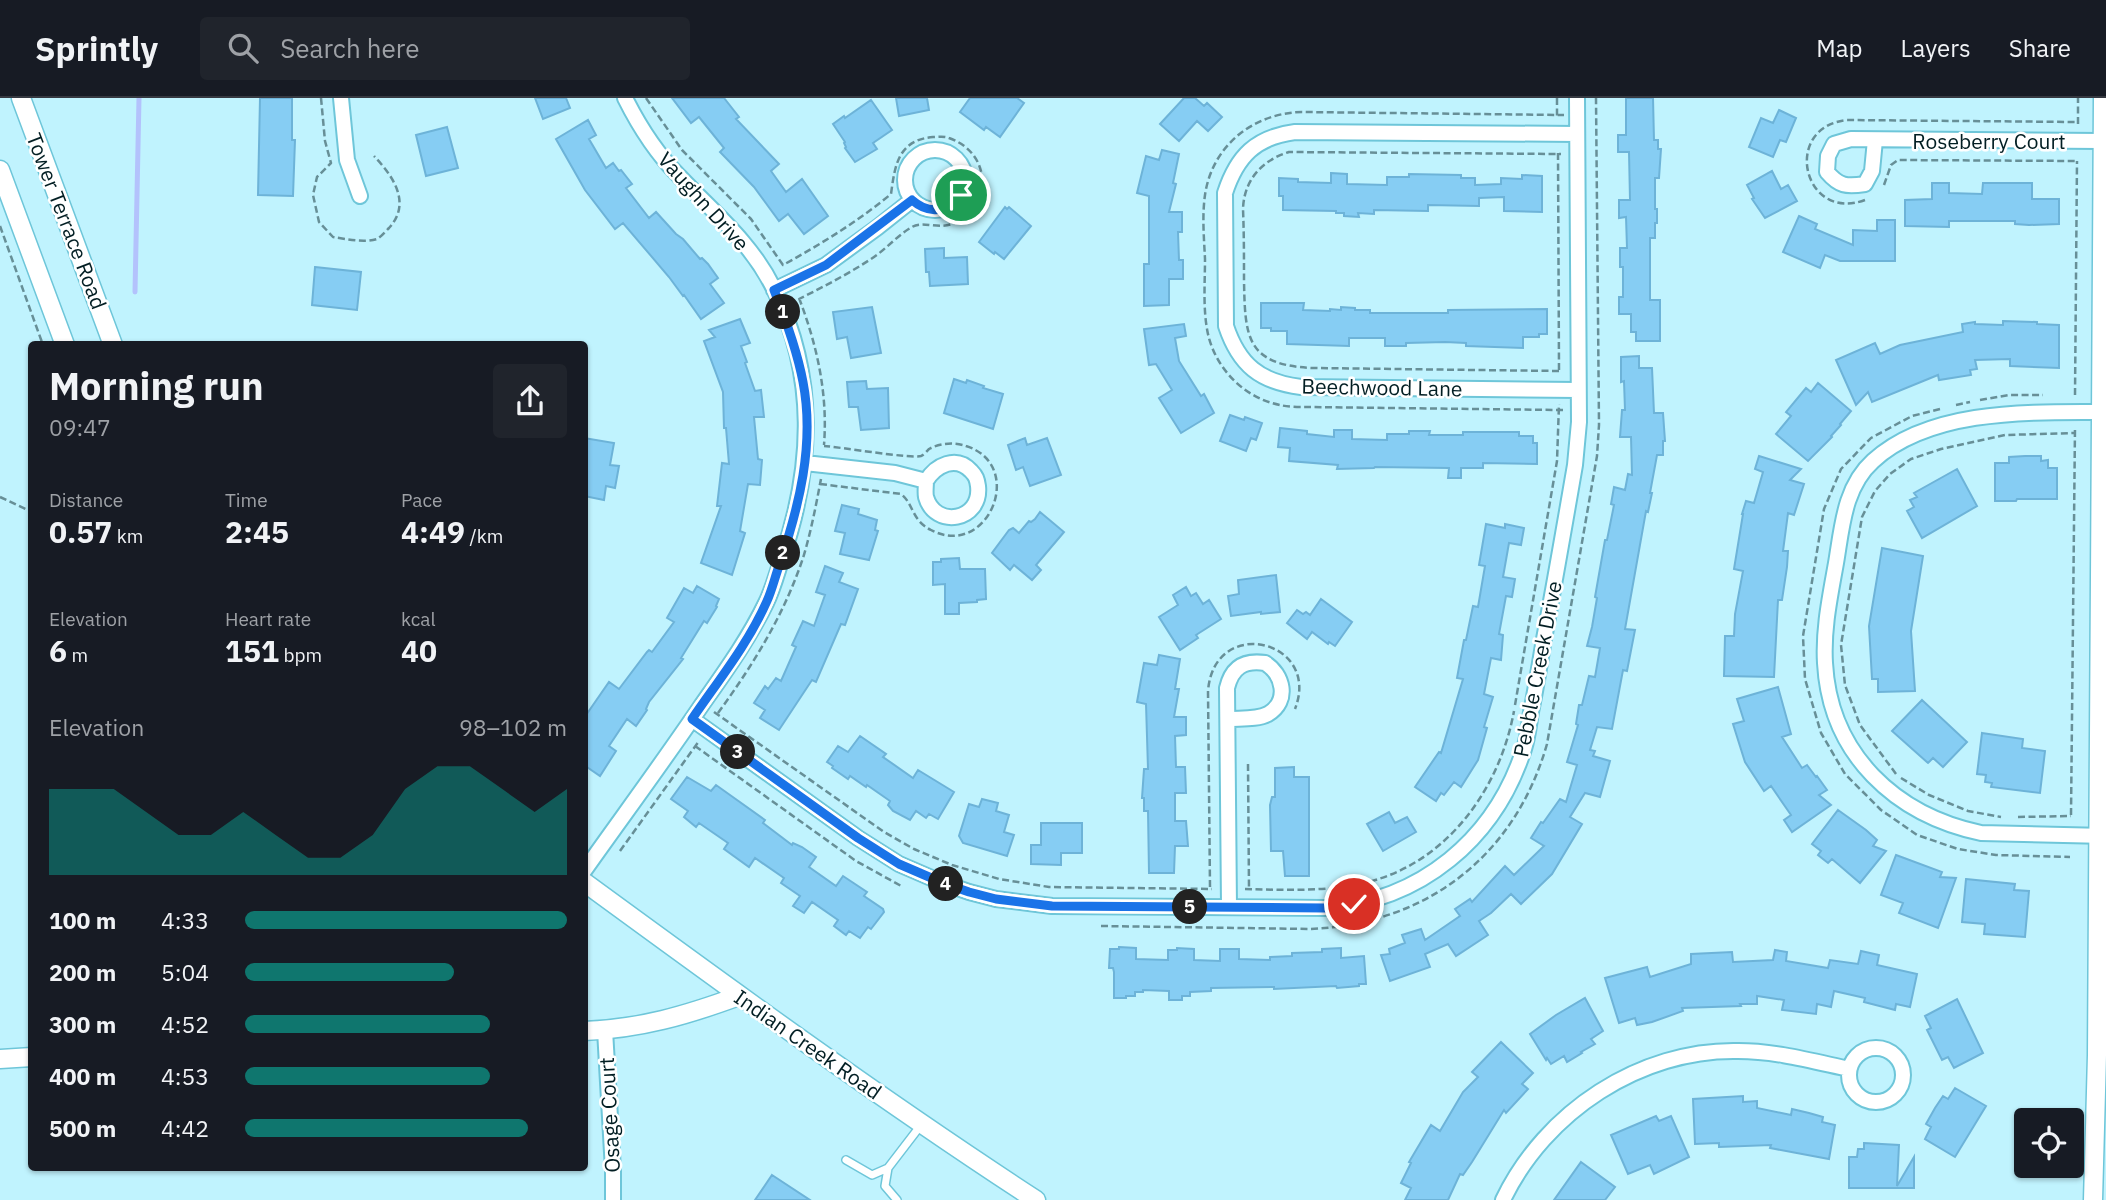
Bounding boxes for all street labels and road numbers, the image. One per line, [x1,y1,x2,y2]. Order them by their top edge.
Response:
street label: Roseberry Court [1912,127,2066,155]
street label: Tower Terrace Road [21,129,113,313]
street label: Vaughn Drive [652,146,756,256]
street label: Beechwood Lane [1301,372,1463,402]
street label: Pebble Creek Drive [1506,579,1568,759]
street label: Indian Creek Road [729,983,887,1105]
street label: Osage Court [592,1057,626,1173]

